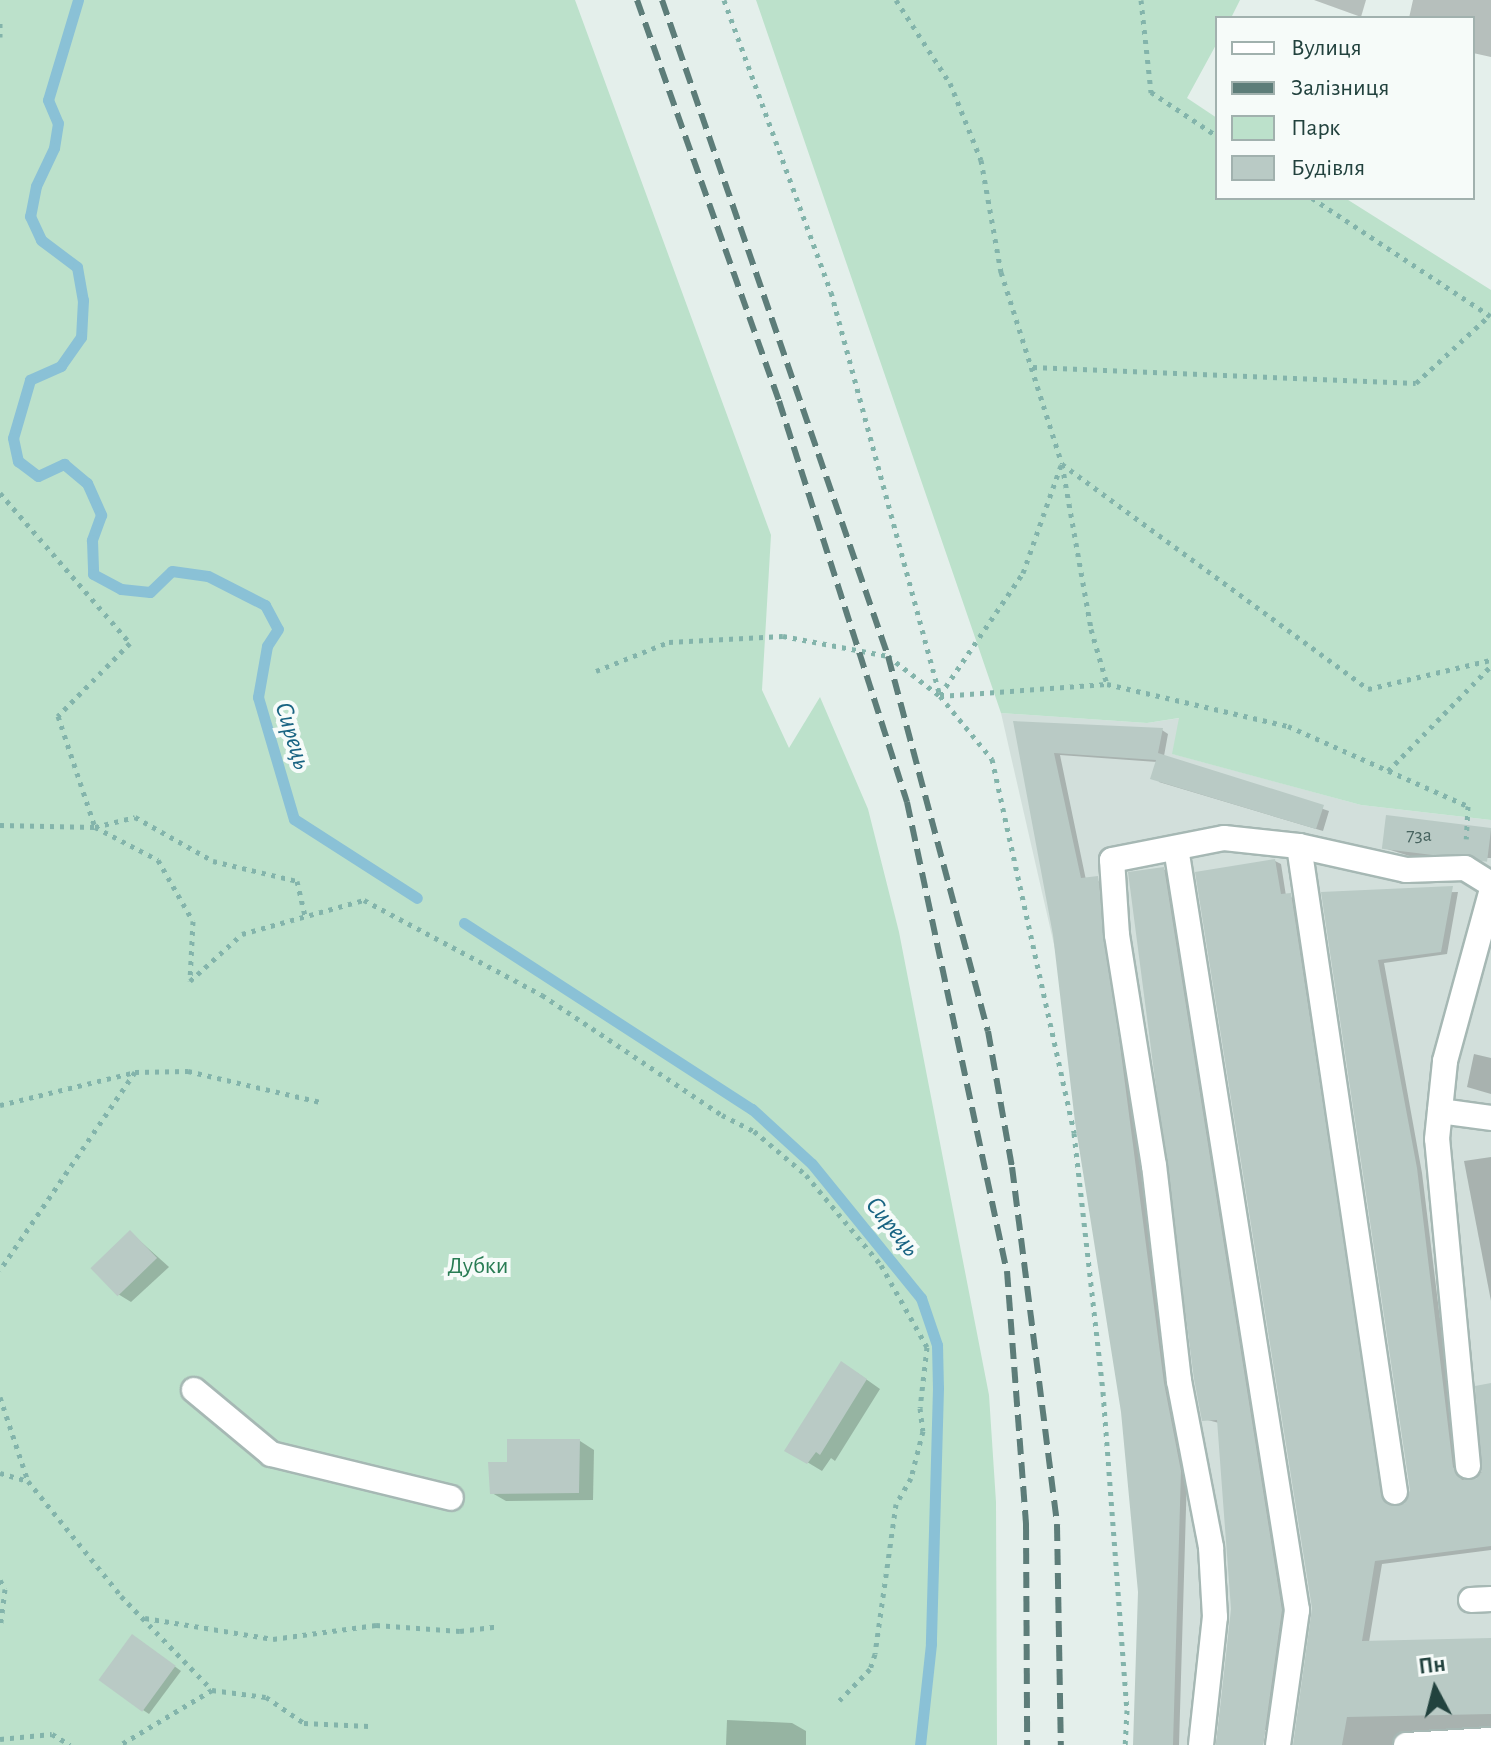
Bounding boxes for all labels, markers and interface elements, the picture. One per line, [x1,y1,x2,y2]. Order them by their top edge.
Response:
legend [1215,16,1475,200]
text: Вулиця [1291,36,1362,60]
text: Залізниця [1291,76,1389,100]
text: Парк [1291,116,1340,140]
text: Будівля [1291,156,1365,180]
water label: Сирець [267,698,317,774]
house number: 73а [1406,823,1432,847]
water label: Сирець [858,1190,926,1264]
park label: Дубки [448,1253,508,1281]
north arrow [1395,1649,1475,1729]
text: Пн [1417,1653,1447,1678]

